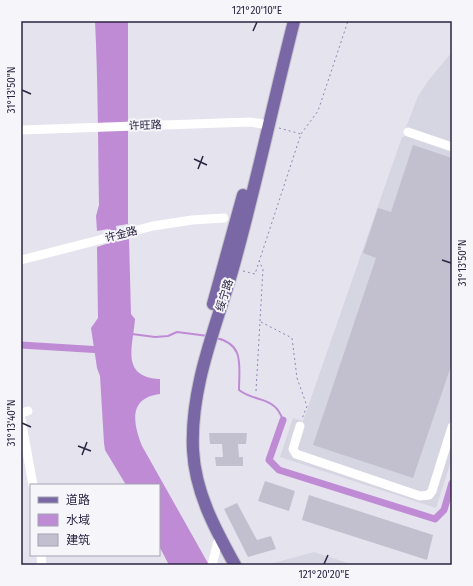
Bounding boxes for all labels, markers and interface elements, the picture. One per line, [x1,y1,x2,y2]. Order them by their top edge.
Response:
text: 121°20'10"E [232,5,282,17]
text: 31°13'50"N [6,66,18,114]
street label: 许旺路 [128,118,162,133]
street label: 许金路 [104,224,139,245]
text: 31°13'50"N [457,239,469,287]
street label: 绥宁路 [213,277,236,313]
text: 31°13'40"N [6,399,18,447]
legend [30,484,160,556]
text: 道路 [66,493,90,507]
text: 水域 [66,513,90,527]
text: 建筑 [66,533,90,547]
text: 121°20'20"E [299,569,349,581]

